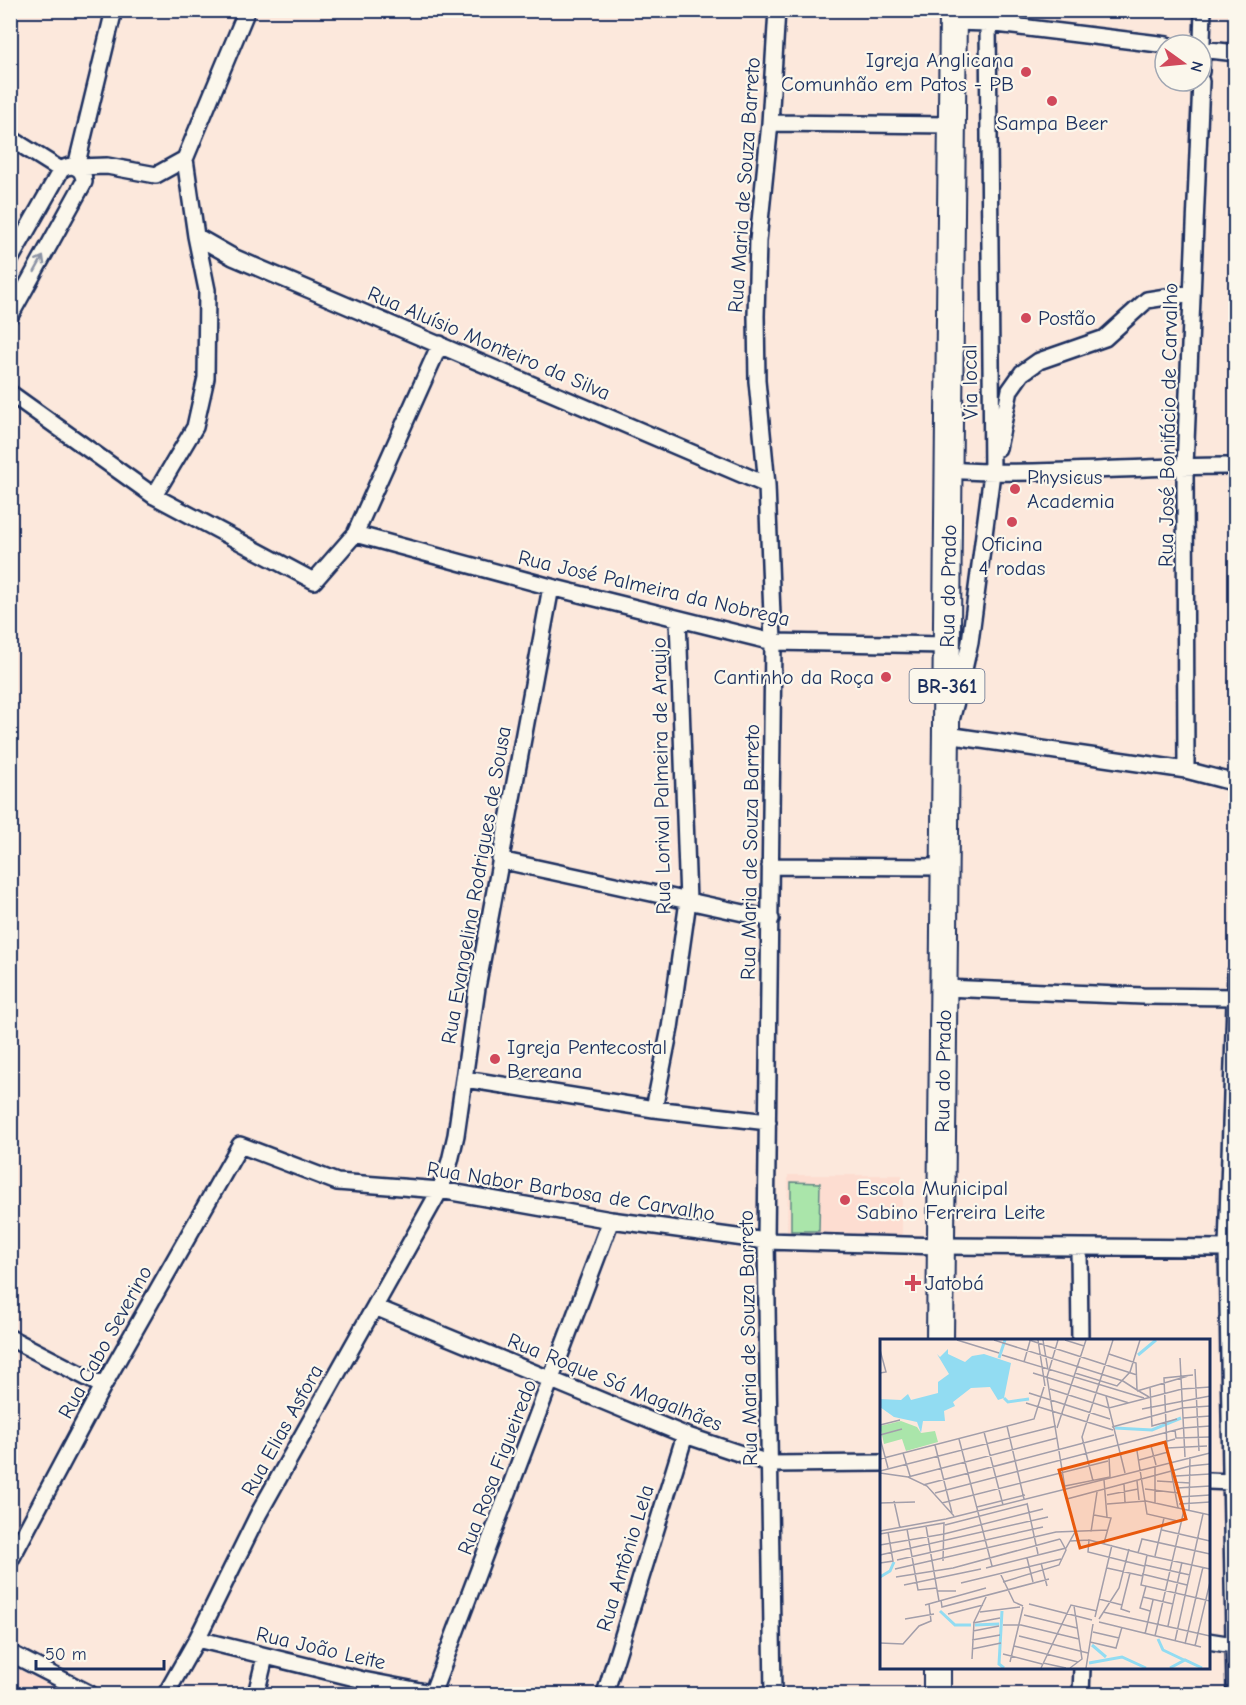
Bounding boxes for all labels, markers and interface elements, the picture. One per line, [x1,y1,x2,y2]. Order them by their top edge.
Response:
north arrow [1153,33,1213,93]
place label: Igreja Anglicana Comunhão em Patos - PB [781,48,1014,96]
street label: Rua Maria de Souza Barreto [723,56,765,314]
text: N [1186,59,1207,74]
marker: Igreja Anglicana Comunhão em Patos - PB [1019,65,1033,79]
marker: Sampa Beer [1045,94,1059,108]
place label: Sampa Beer [996,111,1108,135]
one-way arrow [34,256,45,274]
street label: Rua Aluísio Monteiro da Silva [364,281,614,405]
street label: Rua José Bonifácio de Carvalho [1154,283,1182,567]
place label: Postão [1038,306,1096,330]
marker: Postão [1019,311,1033,325]
street label: Via local [957,344,983,420]
place label: Physicus Academia [1027,465,1115,513]
marker: Physicus Academia [1008,482,1022,496]
marker: Oficina 4 rodas [1005,515,1019,529]
street label: Rua do Prado [935,524,961,648]
place label: Oficina 4 rodas [979,532,1045,580]
street label: Rua José Palmeira da Nobrega [516,545,792,631]
street label: Rua Lorival Palmeira de Araujo [647,637,675,915]
place label: Cantinho da Roça [714,665,874,689]
road number: BR-361 [910,669,984,703]
marker: Cantinho da Roça [879,670,893,684]
street label: Rua Evangelina Rodrigues de Sousa [436,724,516,1046]
street label: Rua Maria de Souza Barreto [736,724,764,980]
street label: Rua do Prado [930,1009,956,1133]
place label: Igreja Pentecostal Bereana [507,1035,667,1083]
marker: Igreja Pentecostal Bereana [488,1052,502,1066]
street label: Rua Nabor Barbosa de Carvalho [425,1156,717,1226]
place label: Escola Municipal Sabino Ferreira Leite [857,1176,1045,1224]
marker: Escola Municipal Sabino Ferreira Leite [838,1193,852,1207]
street label: Rua Maria de Souza Barreto [734,1210,762,1466]
street label: Rua Cabo Severino [53,1261,157,1423]
place label: Jatobá [925,1271,984,1295]
marker: Jatobá [906,1276,920,1290]
street label: Rua Roque Sá Magalhães [504,1328,726,1436]
inset map [880,1339,1210,1669]
street label: Rua Elias Asfora [236,1360,328,1500]
street label: Rua Rosa Figueiredo [453,1376,541,1558]
street label: Rua Antônio Lela [591,1482,659,1634]
street label: Rua João Leite [254,1621,388,1675]
scale bar [36,1633,164,1671]
text: 50 m [45,1644,87,1665]

